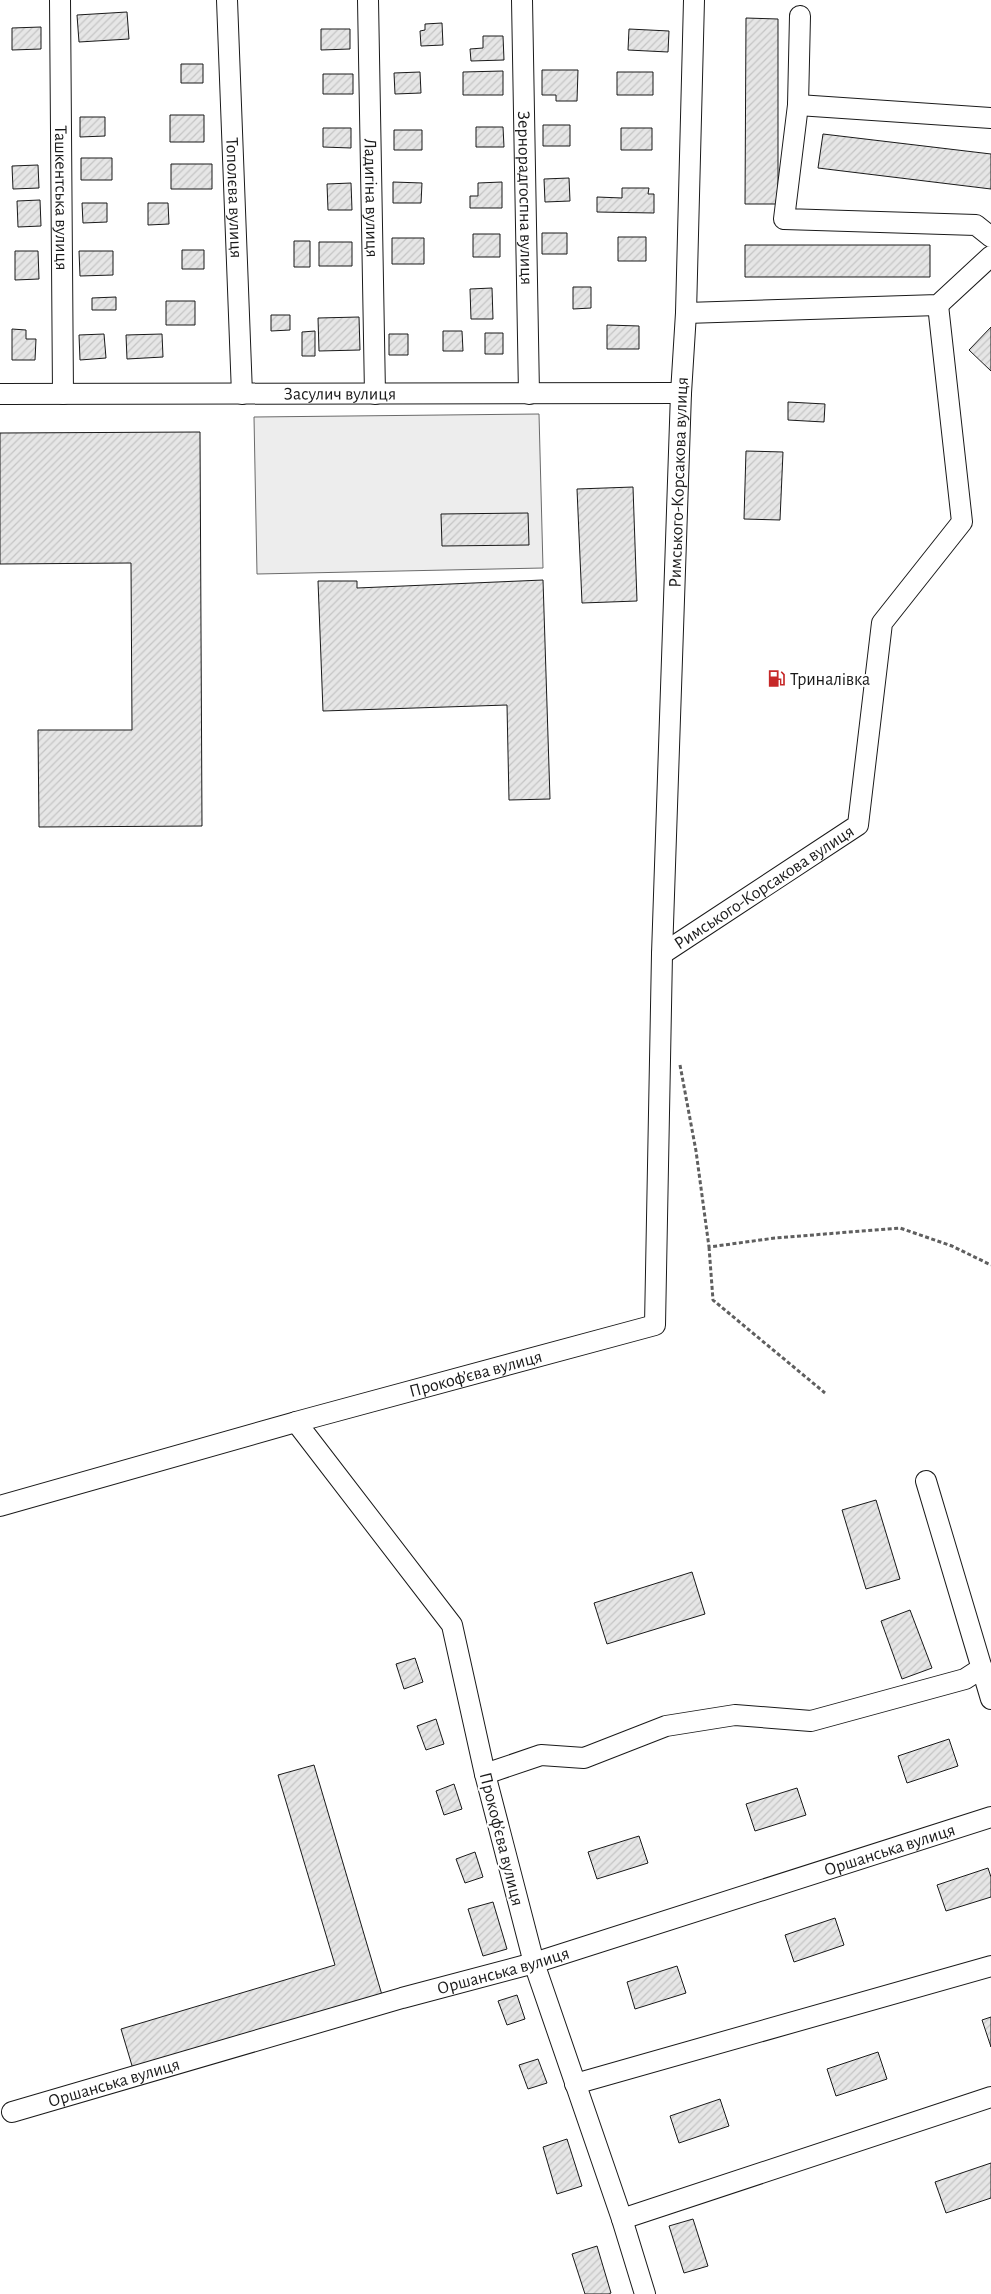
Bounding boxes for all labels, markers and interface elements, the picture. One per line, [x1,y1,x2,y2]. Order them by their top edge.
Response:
street label: Зернорадгоспна вулиця [514,111,535,285]
street label: Ташкентська вулиця [51,125,70,271]
street label: Тополєва вулиця [222,137,245,259]
street label: Ладигіна вулиця [360,138,381,258]
street label: Римського-Корсакова вулиця [666,376,692,588]
street label: Засулич вулиця [284,385,396,404]
fuel station icon: Триналівка [766,669,786,689]
place label: Триналівка [790,671,870,689]
street label: Римського-Корсакова вулиця [671,822,858,953]
street label: Прокоф’єва вулиця [407,1348,544,1401]
street label: Прокоф’єва вулиця [476,1771,526,1908]
street label: Оршанська вулиця [822,1821,957,1880]
street label: Оршанська вулиця [435,1944,572,1998]
street label: Оршанська вулиця [46,2055,182,2111]

